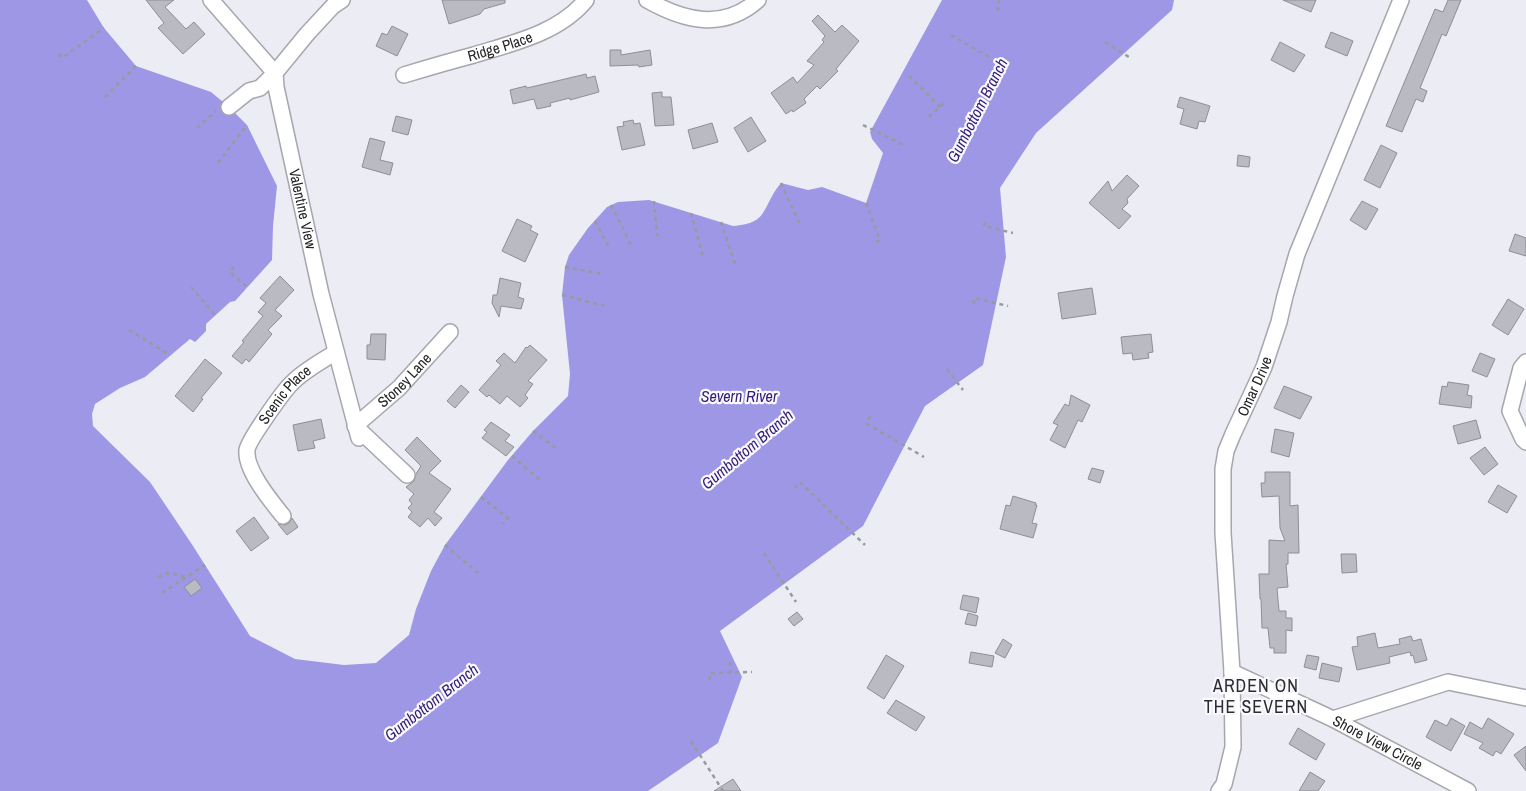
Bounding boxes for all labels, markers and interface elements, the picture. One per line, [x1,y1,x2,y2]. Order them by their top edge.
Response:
street label: Ridge Place [465,26,536,66]
water label: Gumbottom Branch [941,54,1013,166]
street label: Valentine View [284,167,322,251]
street label: Stoney Lane [373,348,436,412]
street label: Omar Drive [1232,354,1277,420]
street label: Scenic Place [253,360,315,428]
water label: Severn River [701,385,778,407]
water label: Gumbottom Branch [696,404,798,494]
water label: Gumbottom Branch [379,658,483,746]
district label: ARDEN ON THE SEVERN [1204,673,1308,719]
street label: Shore View Circle [1329,710,1427,775]

